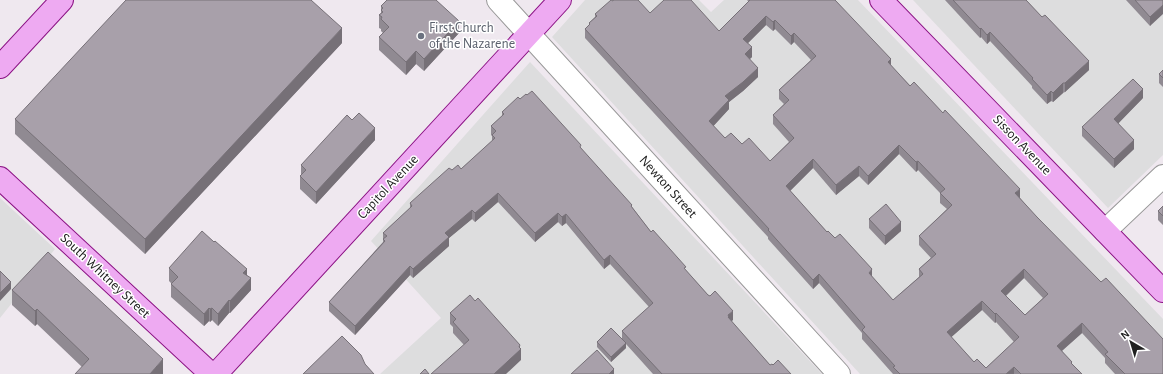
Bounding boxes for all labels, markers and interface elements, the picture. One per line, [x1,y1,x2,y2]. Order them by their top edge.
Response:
place label: First Church of the Nazarene [429,21,515,51]
marker: First Church of the Nazarene [416,31,426,41]
street label: Sisson Avenue [990,112,1054,178]
street label: Capitol Avenue [355,152,421,222]
street label: Newton Street [636,153,700,221]
street label: South Whitney Street [58,231,153,321]
north arrow [1111,322,1151,362]
text: N [1119,328,1132,341]

